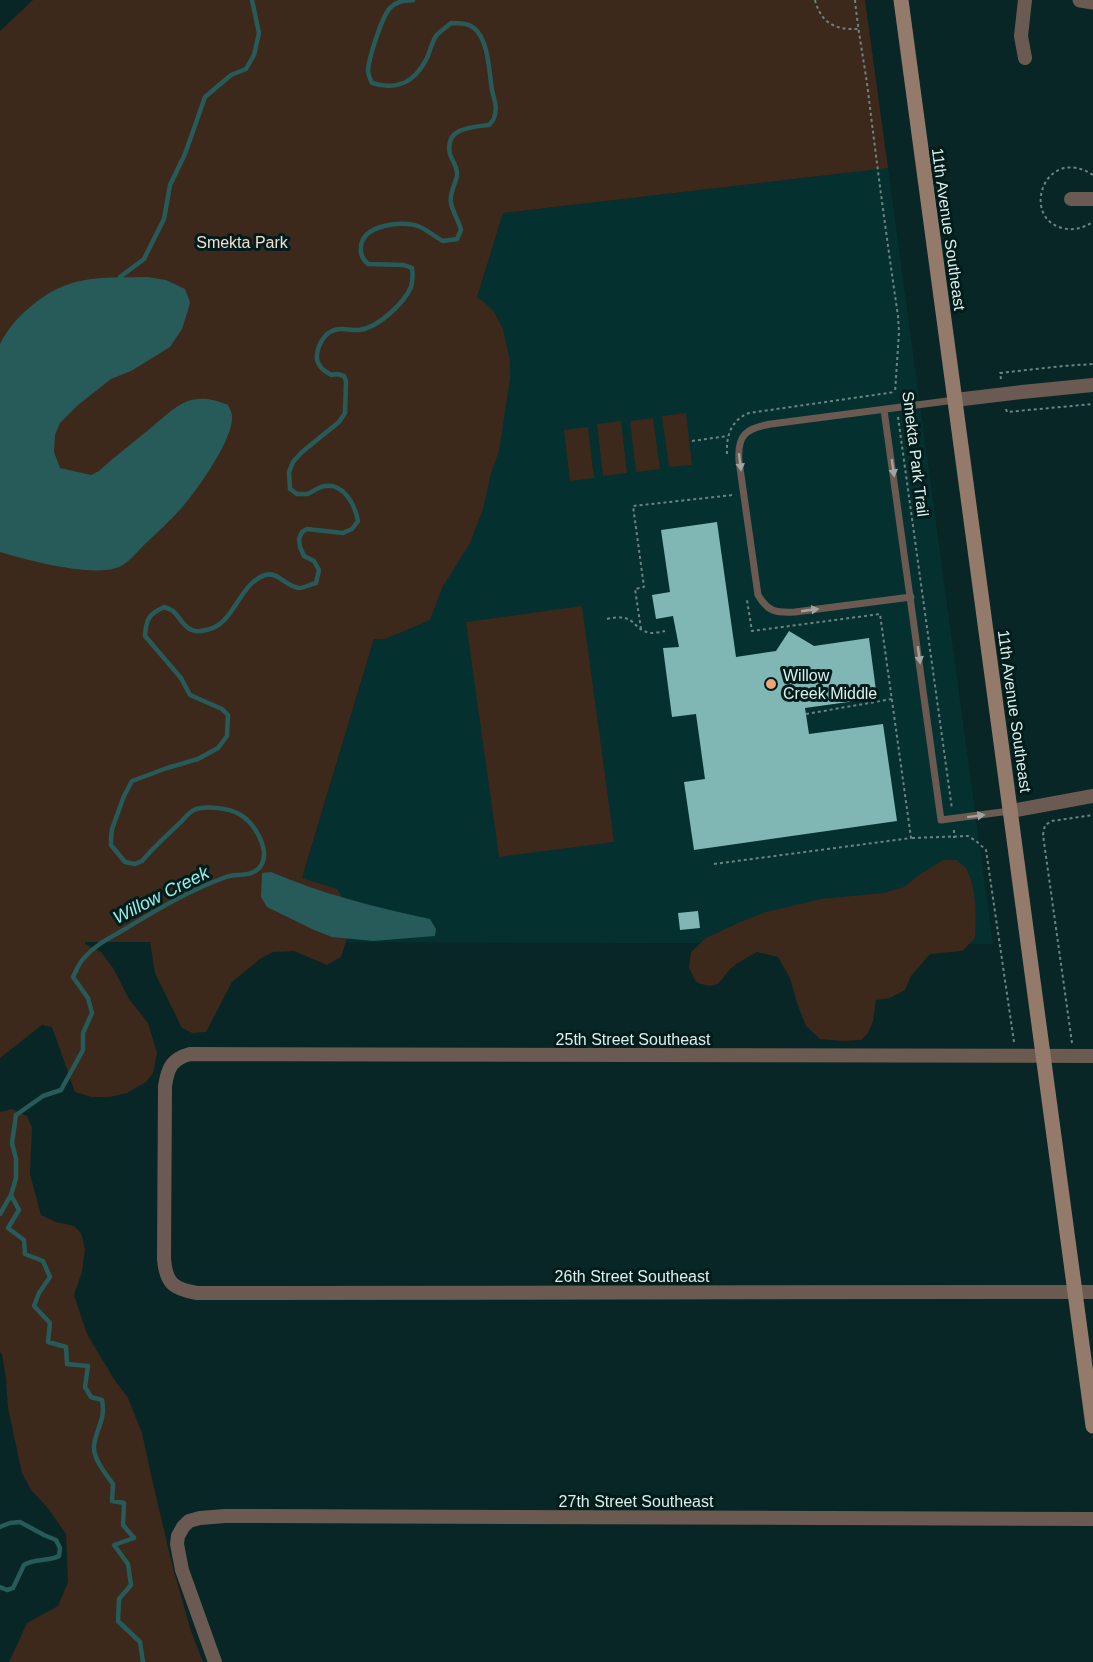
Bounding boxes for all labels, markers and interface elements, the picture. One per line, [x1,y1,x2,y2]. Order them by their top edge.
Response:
street label: 11th Avenue Southeast [929,147,968,312]
park label: Smekta Park [196,234,289,251]
street label: Smekta Park Trail [899,390,932,518]
one-way arrow [735,452,745,471]
one-way arrow [888,458,897,477]
one-way arrow [801,606,820,615]
street label: 11th Avenue Southeast [995,629,1034,794]
one-way arrow [915,646,924,665]
place label: Willow Creek Middle [783,667,877,702]
marker: Willow Creek Middle [764,677,778,691]
one-way arrow [967,811,986,820]
water label: Willow Creek [110,862,213,928]
street label: 25th Street Southeast [556,1031,711,1048]
street label: 26th Street Southeast [555,1268,710,1285]
street label: 27th Street Southeast [559,1493,714,1510]

